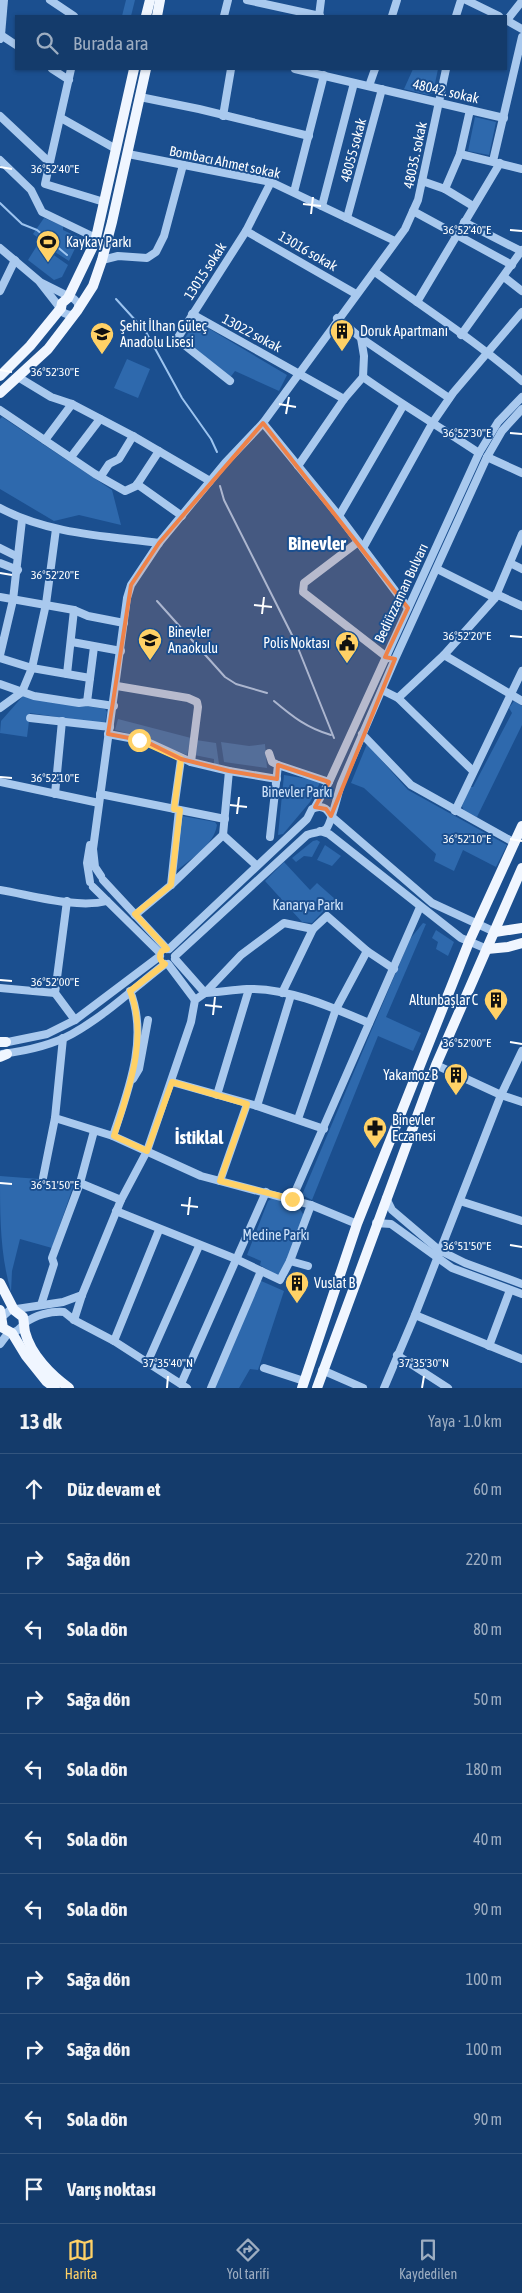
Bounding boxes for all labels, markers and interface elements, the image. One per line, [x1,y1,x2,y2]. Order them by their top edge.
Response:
search box [15,15,507,70]
icon: search [33,29,61,57]
text: Burada ara [73,32,149,54]
street label: 48042. sokak [411,76,481,106]
street label: 48055 sokak [337,116,369,184]
street label: 48035. sokak [400,120,430,190]
street label: Bombacı Ahmet sokak [168,142,282,182]
text: 36°52'40"E [31,162,79,176]
text: 36°52'40"E [443,223,491,237]
street label: 13016 sokak [276,228,340,274]
sports icon: Kaykay Parkı [35,229,61,263]
place label: Kaykay Parkı [66,234,131,250]
street label: 13015 sokak [181,239,229,303]
street label: 13022 sokak [219,311,285,355]
place label: Şehit İlhan Güleç Anadolu Lisesi [120,318,208,350]
building icon: Doruk Apartmanı [329,318,355,352]
school or university icon: Şehit İlhan Güleç Anadolu Lisesi [89,321,115,355]
place label: Doruk Apartmanı [360,323,448,339]
text: 36°52'30"E [31,365,79,379]
text: 36°52'30"E [443,426,491,440]
district label: Binevler [288,532,346,554]
street label: Bediüzzaman Bulvarı [371,541,431,645]
text: 36°52'20"E [31,568,79,582]
place label: Binevler Anaokulu [168,624,218,656]
school or university icon: Binevler Anaokulu [137,627,163,661]
text: 36°52'20"E [443,629,491,643]
public building icon: Polis Noktası [334,630,360,664]
place label: Polis Noktası [263,635,330,651]
route start [128,729,151,752]
text: 36°52'10"E [31,771,79,785]
park label: Binevler Parkı [262,784,332,800]
text: 36°52'10"E [443,832,491,846]
park label: Kanarya Parkı [273,897,343,913]
text: 36°52'00"E [31,975,79,989]
building icon: Altunbaşlar C [483,987,509,1021]
place label: Altunbaşlar C [409,992,479,1008]
text: 36°52'00"E [443,1036,491,1050]
building icon: Yakamoz B [443,1062,469,1096]
place label: Yakamoz B [383,1067,438,1083]
place label: Binevler Eczanesi [392,1112,436,1144]
pharmacy icon: Binevler Eczanesi [362,1115,388,1149]
district label: İstiklal [175,1126,224,1148]
text: 36°51'50"E [31,1178,79,1192]
route end [281,1188,304,1211]
park label: Medine Parkı [243,1227,309,1243]
text: 36°51'50"E [443,1239,491,1253]
building icon: Vuslat B [284,1270,310,1304]
place label: Vuslat B [314,1275,356,1291]
text: 37°35'40"N [143,1356,193,1370]
text: 37°35'30"N [399,1356,449,1370]
text: 13 dk [20,1409,62,1433]
text: Yaya · 1.0 km [428,1412,502,1430]
icon: ahead [20,1475,48,1503]
text: Düz devam et [67,1478,161,1500]
text: 60 m [473,1480,502,1498]
icon: right [20,1545,48,1573]
text: Sağa dön [67,1548,130,1570]
text: 220 m [466,1550,502,1568]
icon: left [20,1615,48,1643]
text: Sola dön [67,1618,128,1640]
text: 80 m [473,1620,502,1638]
icon: right [20,1685,48,1713]
text: Sağa dön [67,1688,130,1710]
text: 50 m [473,1690,502,1708]
icon: left [20,1755,48,1783]
text: Sola dön [67,1758,128,1780]
text: 180 m [466,1760,502,1778]
icon: left [20,1825,48,1853]
text: Sola dön [67,1828,128,1850]
text: 40 m [473,1830,502,1848]
icon: left [20,1895,48,1923]
text: Sola dön [67,1898,128,1920]
text: 90 m [473,1900,502,1918]
icon: right [20,1965,48,1993]
text: Sağa dön [67,1968,130,1990]
text: 100 m [466,1970,502,1988]
icon: right [20,2035,48,2063]
text: Sağa dön [67,2038,130,2060]
text: 100 m [466,2040,502,2058]
icon: left [20,2105,48,2133]
text: Sola dön [67,2108,128,2130]
text: 90 m [473,2110,502,2128]
icon: arrive [20,2175,48,2203]
text: Varış noktası [67,2178,156,2200]
tab: Harita [65,2236,97,2282]
tab: Yol tarifi [227,2236,269,2282]
tab: Kaydedilen [399,2236,457,2282]

